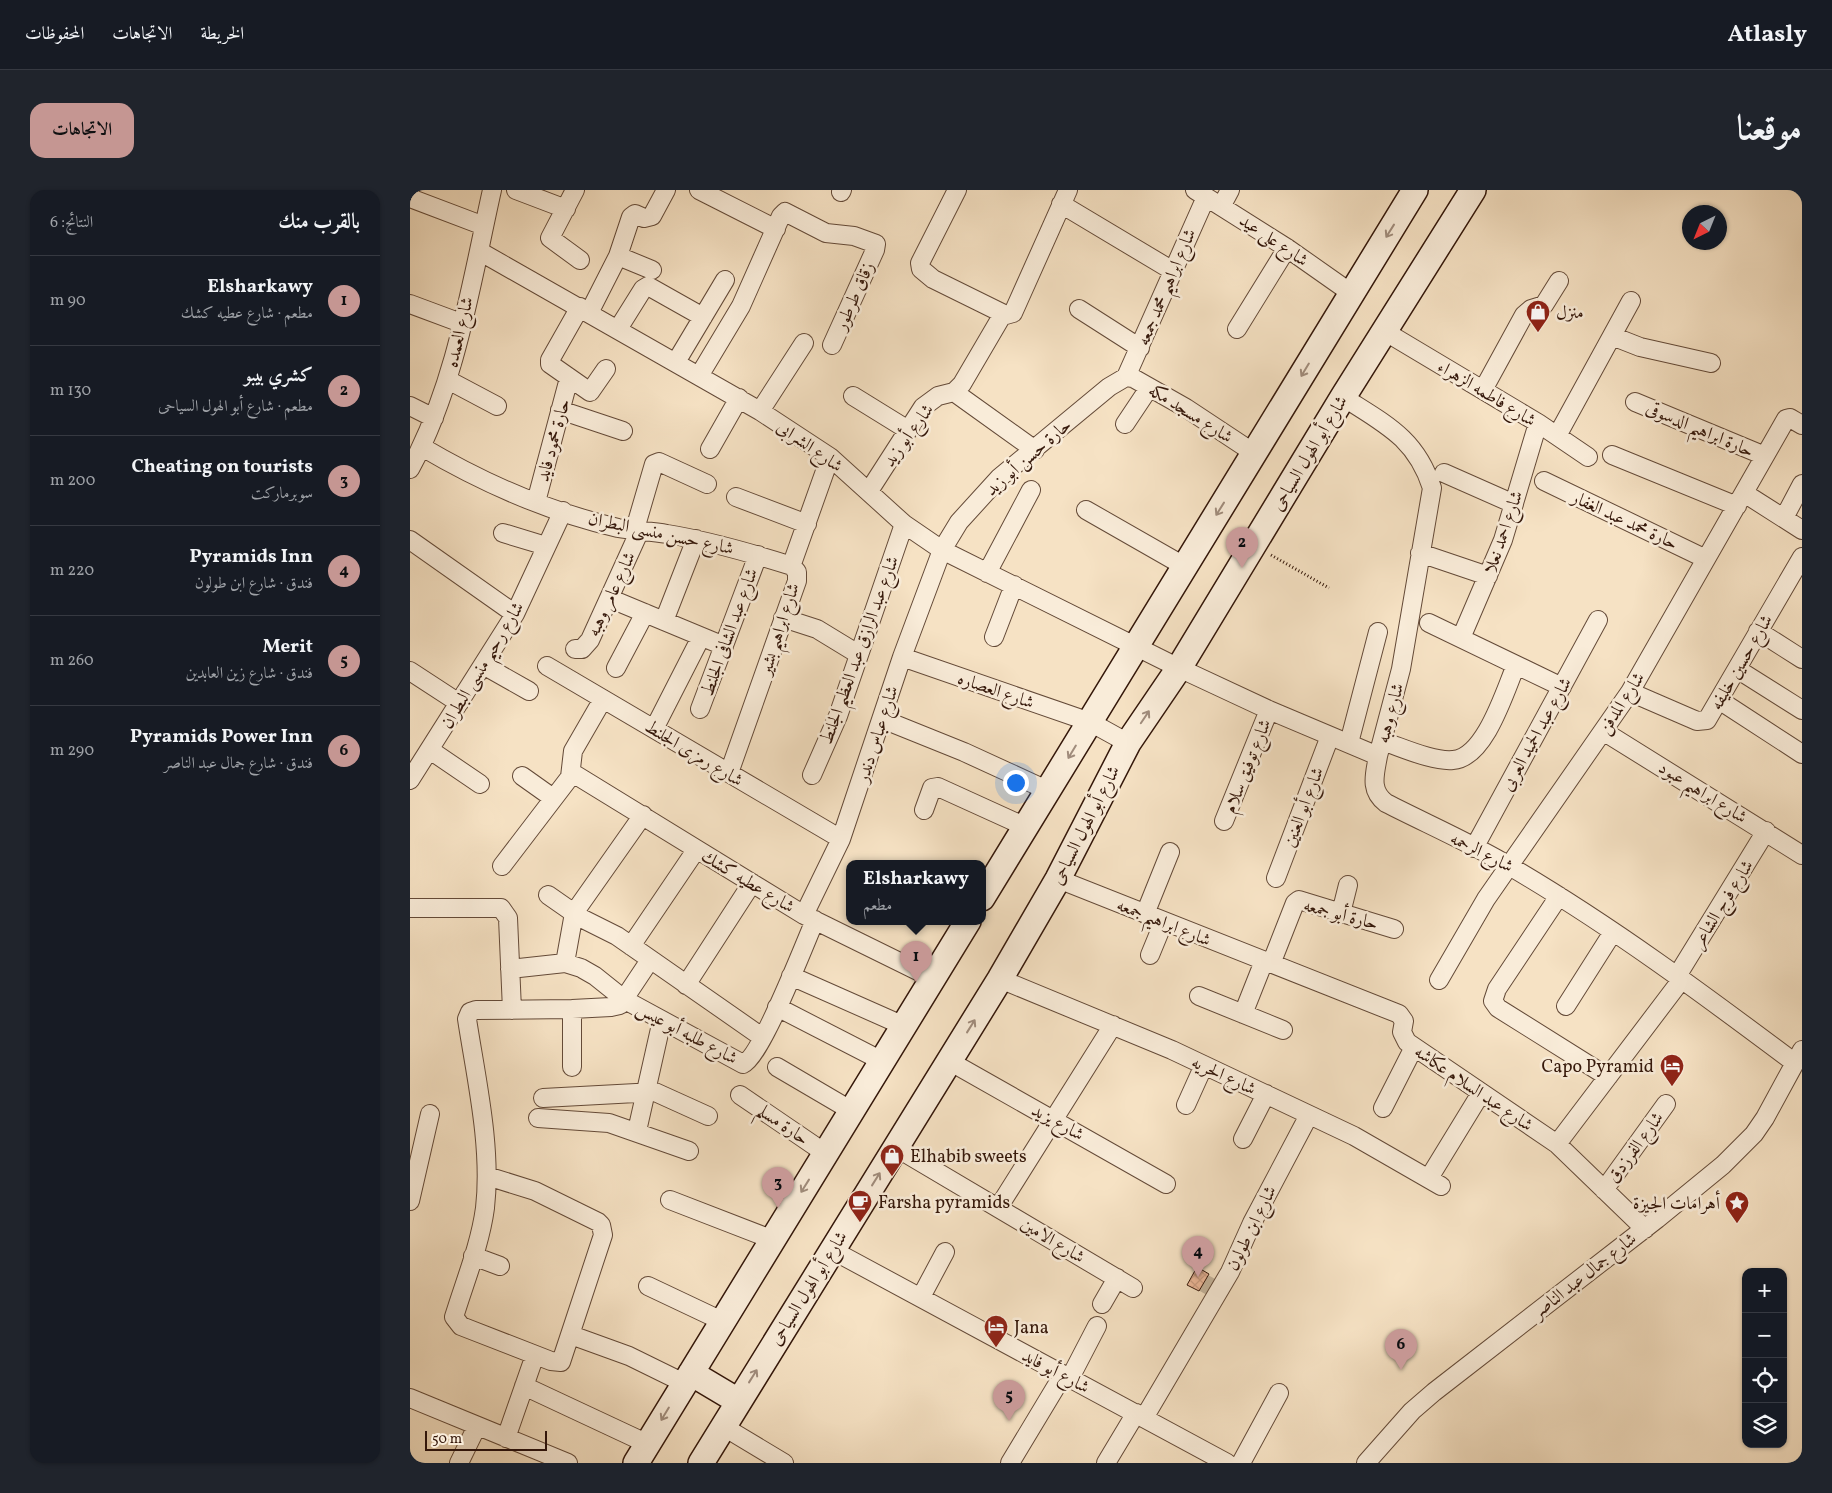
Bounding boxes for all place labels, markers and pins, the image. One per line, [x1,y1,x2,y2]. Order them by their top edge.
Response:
shop icon: منزل [1525,299,1551,333]
place label: منزل [1556,301,1584,326]
pin: 2 [1226,527,1258,568]
pin: 1 [900,941,932,982]
hotel icon: Capo Pyramid [1659,1053,1685,1087]
place label: Capo Pyramid [1542,1055,1654,1080]
shop icon: Elhabib sweets [879,1143,905,1177]
place label: Elhabib sweets [910,1145,1027,1170]
pin: 3 [762,1167,794,1208]
cafe icon: Farsha pyramids [847,1189,873,1223]
place label: أهرامات الجيزة [1633,1190,1721,1217]
place icon: أهرامات الجيزة [1724,1190,1750,1224]
place label: Farsha pyramids [878,1191,1010,1216]
pin: 4 [1182,1236,1214,1277]
hotel icon: Jana [983,1314,1009,1348]
place label: Jana [1014,1316,1049,1341]
pin: 6 [1385,1329,1417,1370]
pin: 5 [993,1380,1025,1421]

